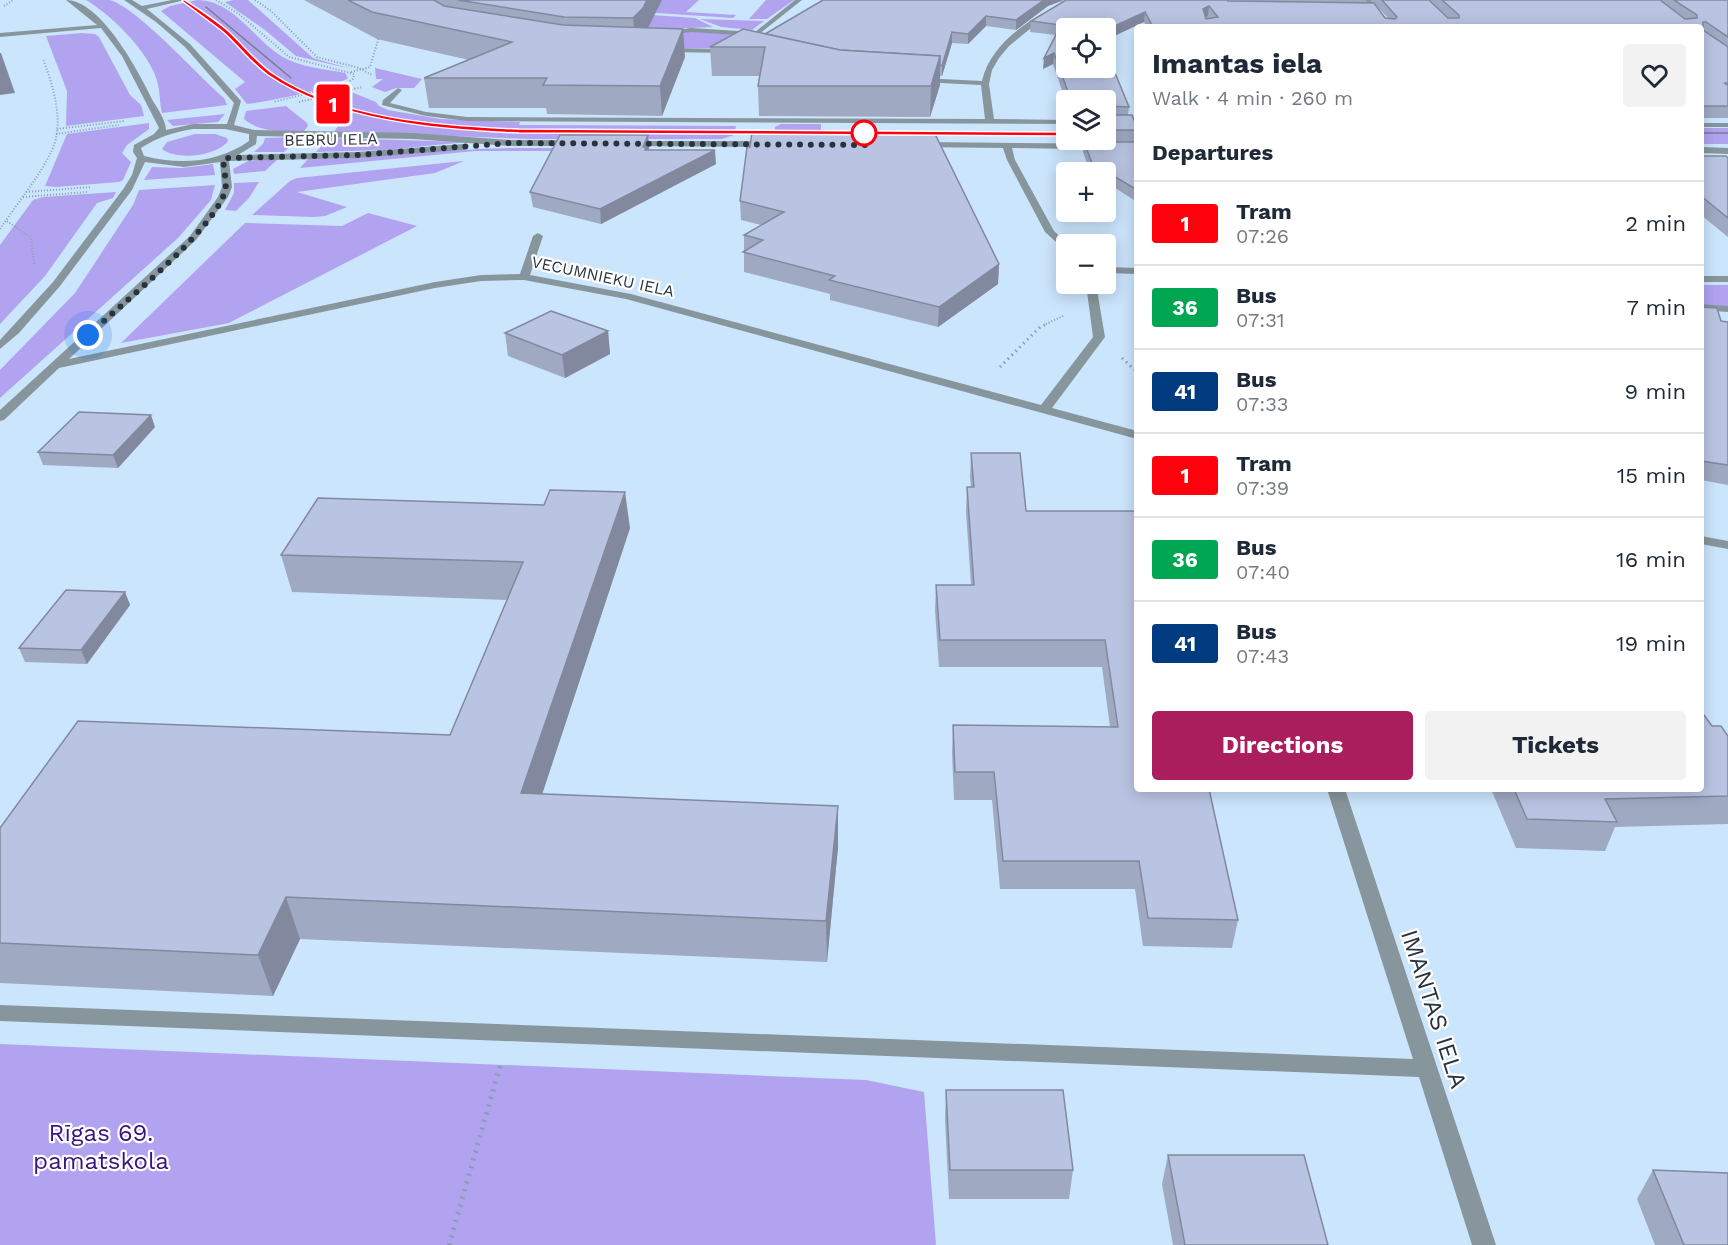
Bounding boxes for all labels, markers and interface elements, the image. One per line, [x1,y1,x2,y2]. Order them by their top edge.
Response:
map controls [1056,18,1116,294]
button: locate [1056,18,1116,78]
button: heart [1623,44,1686,107]
text: Imantas iela [1152,47,1322,80]
line badge: 1 [314,84,352,124]
text: Walk · 4 min · 260 m [1152,86,1353,110]
button: layers [1056,90,1116,150]
text: 1 [328,92,338,117]
unlabelled marker [851,120,877,146]
street label: BEBRU IELA [284,129,378,150]
text: Departures [1152,140,1273,165]
button: + [1056,162,1116,222]
text: Tram [1236,199,1292,224]
text: 1 [1180,211,1190,236]
text: 2 min [1625,211,1686,236]
text: 07:26 [1236,224,1289,248]
button: − [1056,234,1116,294]
street label: VECUMNIEKU IELA [530,252,676,301]
text: Bus [1236,283,1276,308]
text: 36 [1172,295,1198,320]
text: 7 min [1626,295,1686,320]
text: 07:31 [1236,308,1285,332]
your location [73,320,103,350]
text: Bus [1236,367,1276,392]
text: 41 [1174,379,1196,404]
text: 9 min [1624,379,1686,404]
text: 07:33 [1236,392,1289,416]
text: Tram [1236,451,1292,476]
text: 1 [1180,463,1190,488]
text: 15 min [1617,463,1686,488]
text: 07:39 [1236,476,1289,500]
text: Bus [1236,535,1276,560]
text: 36 [1172,547,1198,572]
text: 16 min [1616,547,1686,572]
text: 07:40 [1236,560,1290,584]
text: Bus [1236,619,1276,644]
text: 41 [1174,631,1196,656]
text: 19 min [1616,631,1686,656]
text: 07:43 [1236,644,1289,668]
button: Directions [1152,711,1413,780]
button: Tickets [1425,711,1686,780]
street label: IMANTAS IELA [1395,926,1473,1092]
park label: Rīgas 69. pamatskola [33,1119,169,1175]

